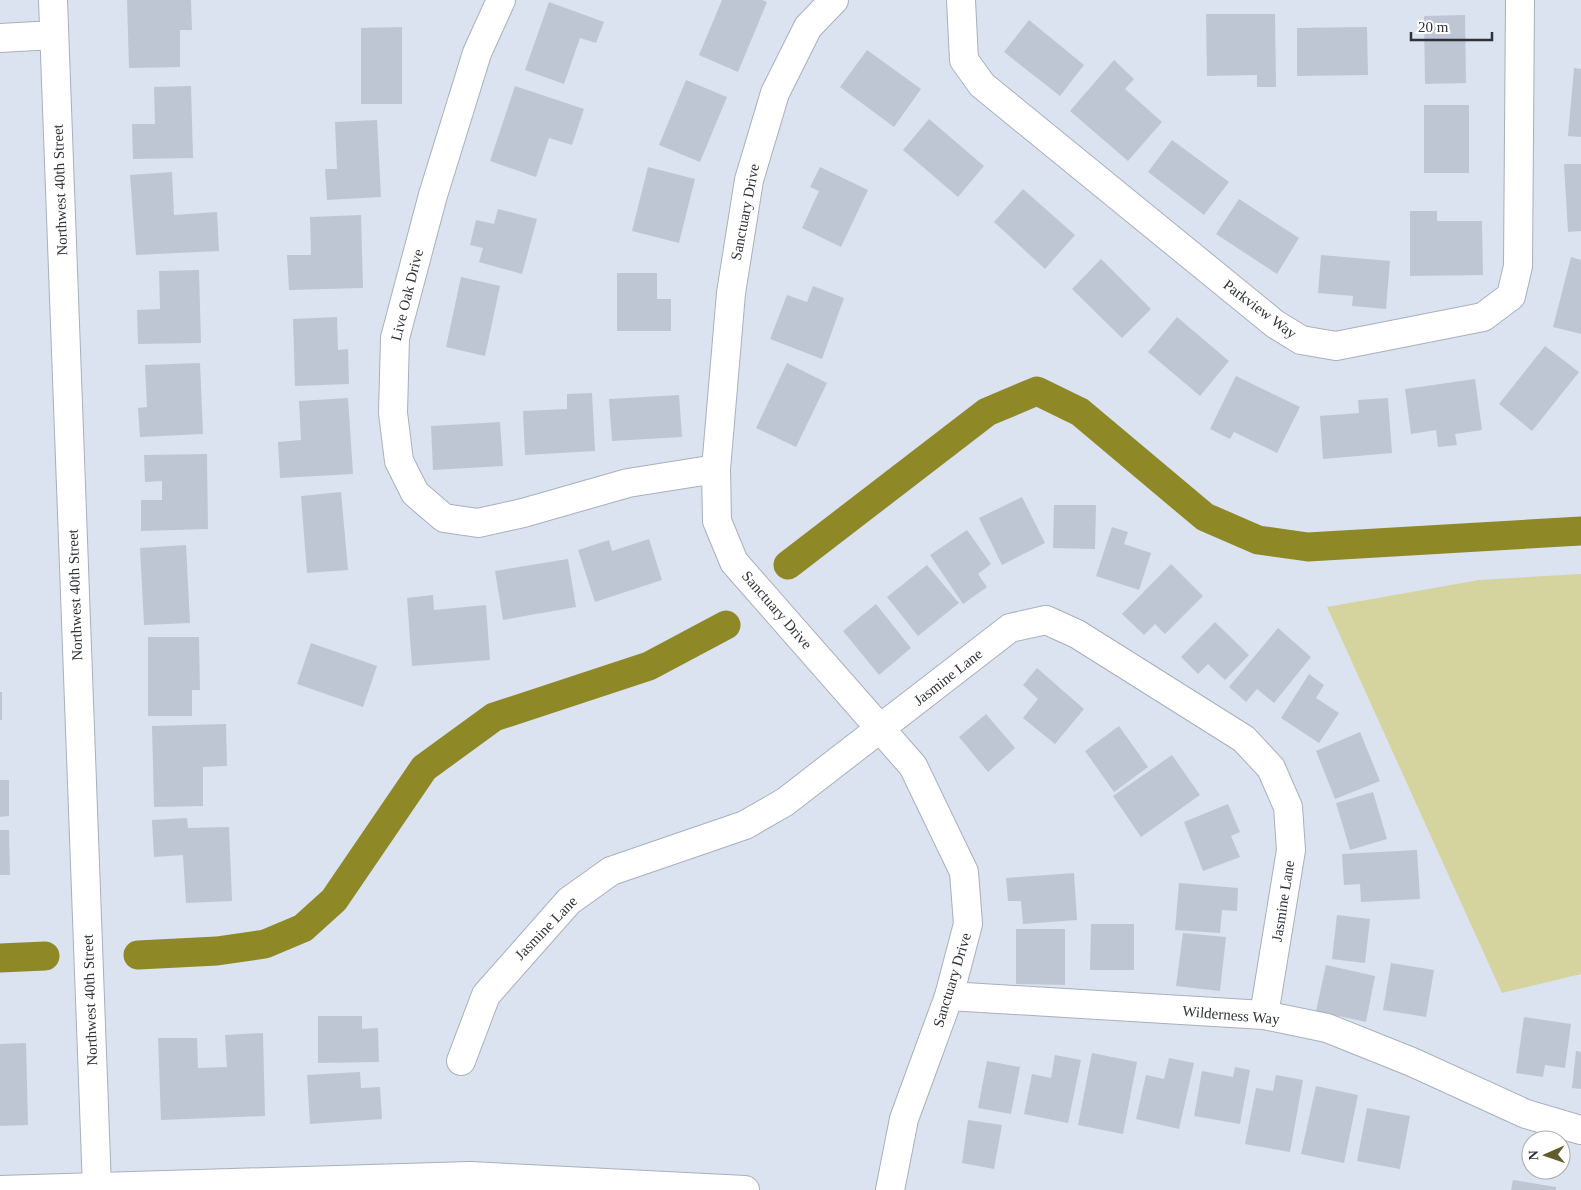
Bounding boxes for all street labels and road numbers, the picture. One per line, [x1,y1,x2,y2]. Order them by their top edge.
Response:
street label: Northwest 40th Street [50,123,70,256]
street label: Sanctuary Drive [728,162,762,262]
street label: Live Oak Drive [388,247,426,343]
street label: Parkview Way [1220,276,1300,342]
street label: Northwest 40th Street [65,528,85,661]
street label: Sanctuary Drive [739,568,815,652]
street label: Jasmine Lane [911,645,986,709]
street label: Jasmine Lane [1269,859,1297,943]
street label: Jasmine Lane [512,893,580,963]
street label: Sanctuary Drive [930,931,974,1029]
street label: Northwest 40th Street [80,933,100,1066]
street label: Wilderness Way [1182,1003,1281,1027]

